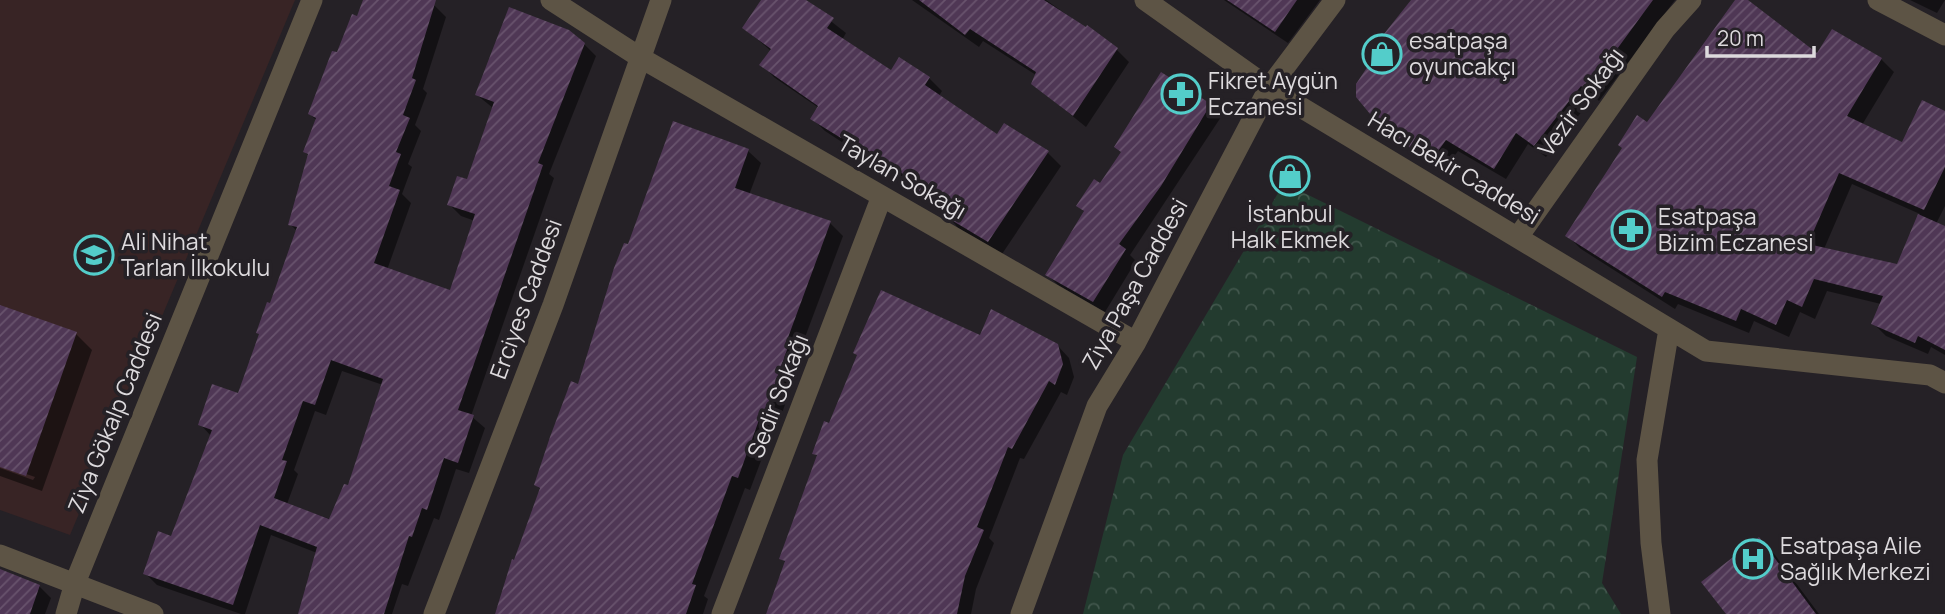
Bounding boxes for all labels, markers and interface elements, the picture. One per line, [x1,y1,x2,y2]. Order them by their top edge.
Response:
scale bar [1707,14,1814,58]
place label: esatpaşa oyuncakçı [1409,24,1516,82]
text: 20 m [1717,24,1764,52]
shop icon: esatpaşa oyuncakçı [1361,33,1403,75]
street label: Vezir Sokağı [1530,40,1631,162]
place label: Fikret Aygün Eczanesi [1208,64,1338,122]
pharmacy icon: Fikret Aygün Eczanesi [1160,73,1202,115]
street label: Hacı Bekir Caddesi [1362,103,1547,231]
street label: Taylan Sokağı [832,126,973,226]
shop icon: İstanbul Halk Ekmek [1269,155,1311,197]
street label: Ziya Paşa Caddesi [1074,192,1195,375]
place label: İstanbul Halk Ekmek [1231,197,1350,255]
place label: Esatpaşa Bizim Eczanesi [1658,200,1814,258]
pharmacy icon: Esatpaşa Bizim Eczanesi [1610,209,1652,251]
street label: Erciyes Caddesi [481,214,569,383]
place label: Ali Nihat Tarlan İlkokulu [121,225,270,283]
school or university icon: Ali Nihat Tarlan İlkokulu [73,234,115,276]
street label: Ziya Gökalp Caddesi [59,308,169,518]
street label: Sedir Sokağı [739,329,815,462]
place label: Esatpaşa Aile Sağlık Merkezi [1780,529,1931,587]
hospital icon: Esatpaşa Aile Sağlık Merkezi [1732,538,1774,580]

